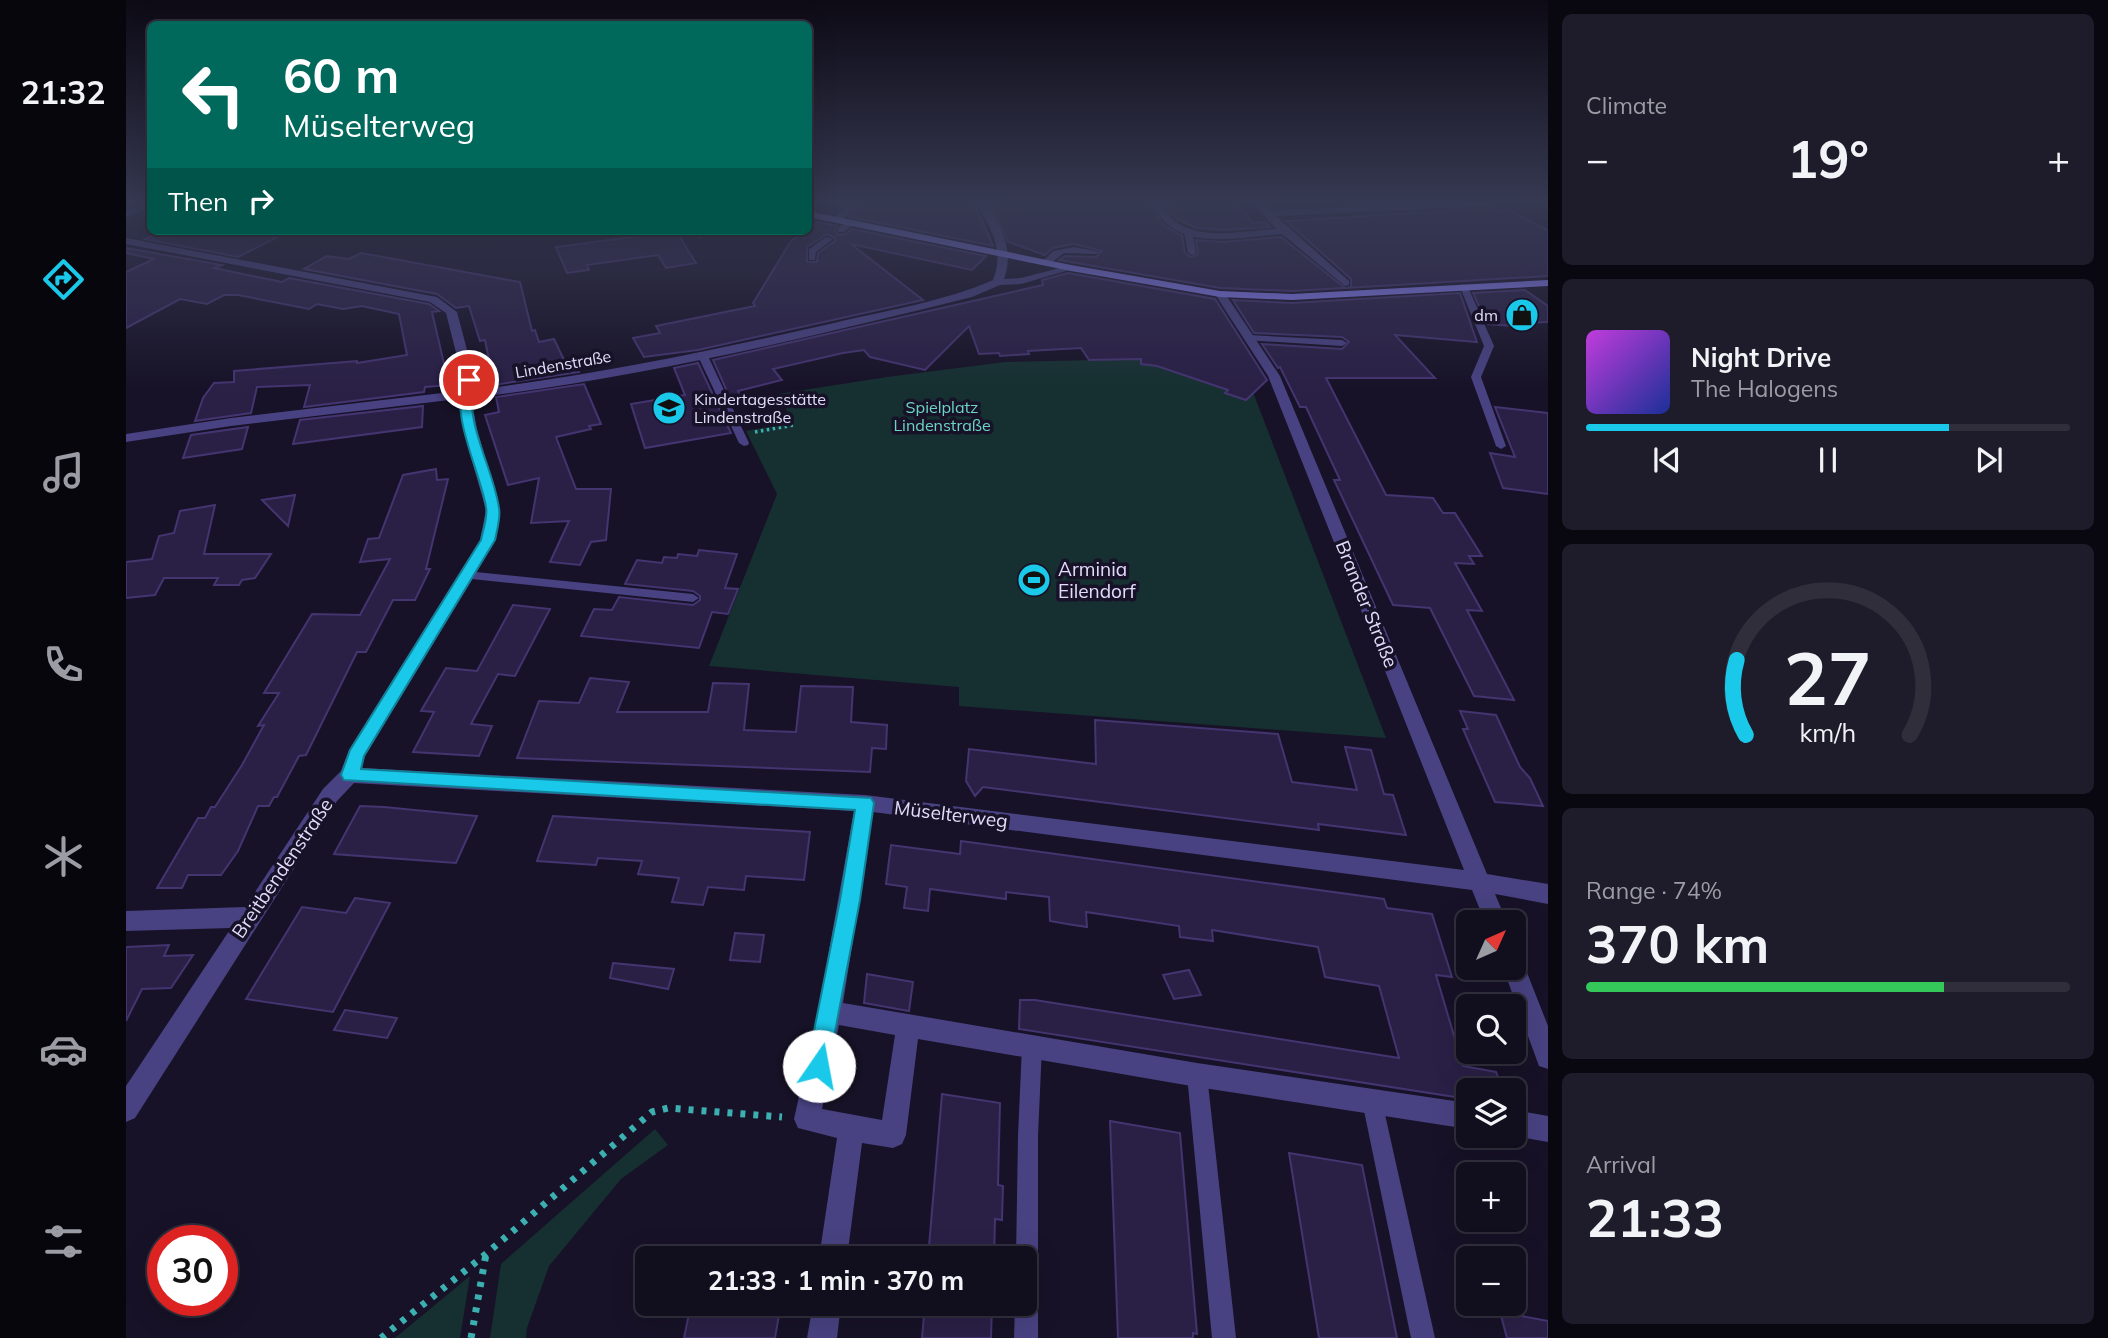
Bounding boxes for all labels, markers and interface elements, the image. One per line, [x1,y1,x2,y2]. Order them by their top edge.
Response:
text: 60 m [283,44,399,105]
icon: left [168,49,259,140]
text: 21:32 [21,72,105,112]
text: Climate [1586,91,1667,120]
text: Müselterweg [283,105,475,145]
text: 19° [1787,126,1869,191]
text: − [1586,135,1609,183]
text: + [2047,135,2070,183]
icon: right [242,182,280,220]
text: Then [168,185,228,218]
icon: directions [39,255,88,304]
shop icon: dm [1503,296,1541,334]
place label: dm [1474,305,1498,325]
text: Night Drive [1691,341,1831,374]
street label: Lindenstraße [513,346,613,382]
pin [439,350,499,410]
icon: arrive [450,361,488,399]
text: The Halogens [1691,374,1838,403]
school or university icon: Kindertagesstätte Lindenstraße [650,389,688,427]
place label: Kindertagesstätte Lindenstraße [694,389,826,427]
park label: Spielplatz Lindenstraße [893,397,991,435]
icon: previous [1648,441,1686,479]
icon: pause [1809,441,1847,479]
icon: next [1970,441,2008,479]
icon: music [39,448,88,497]
street label: Brander Straße [1331,537,1403,671]
place label: Arminia Eilendorf [1058,557,1136,603]
sports icon: Arminia Eilendorf [1015,561,1053,599]
text: 27 [1784,632,1872,723]
icon: phone [39,640,88,689]
text: km/h [1800,717,1856,748]
street label: Breitbendenstraße [226,794,338,942]
street label: Müselterweg [893,795,1009,833]
icon: climate [39,832,88,881]
text: Range · 74% [1586,876,1722,905]
north arrow [1456,910,1526,980]
map controls [1456,910,1526,1316]
text: 370 km [1586,911,1769,976]
button: search [1456,994,1526,1064]
icon: car [39,1025,88,1074]
position arrow [782,1029,856,1103]
button: layers [1456,1078,1526,1148]
text: Arrival [1586,1150,1656,1179]
button: + [1456,1162,1526,1232]
text: 21:33 [1586,1185,1724,1250]
icon: filters [39,1217,88,1266]
speed limit sign: 30 [147,1225,238,1316]
button: − [1456,1246,1526,1316]
text: 21:33 · 1 min · 370 m [708,1264,964,1297]

